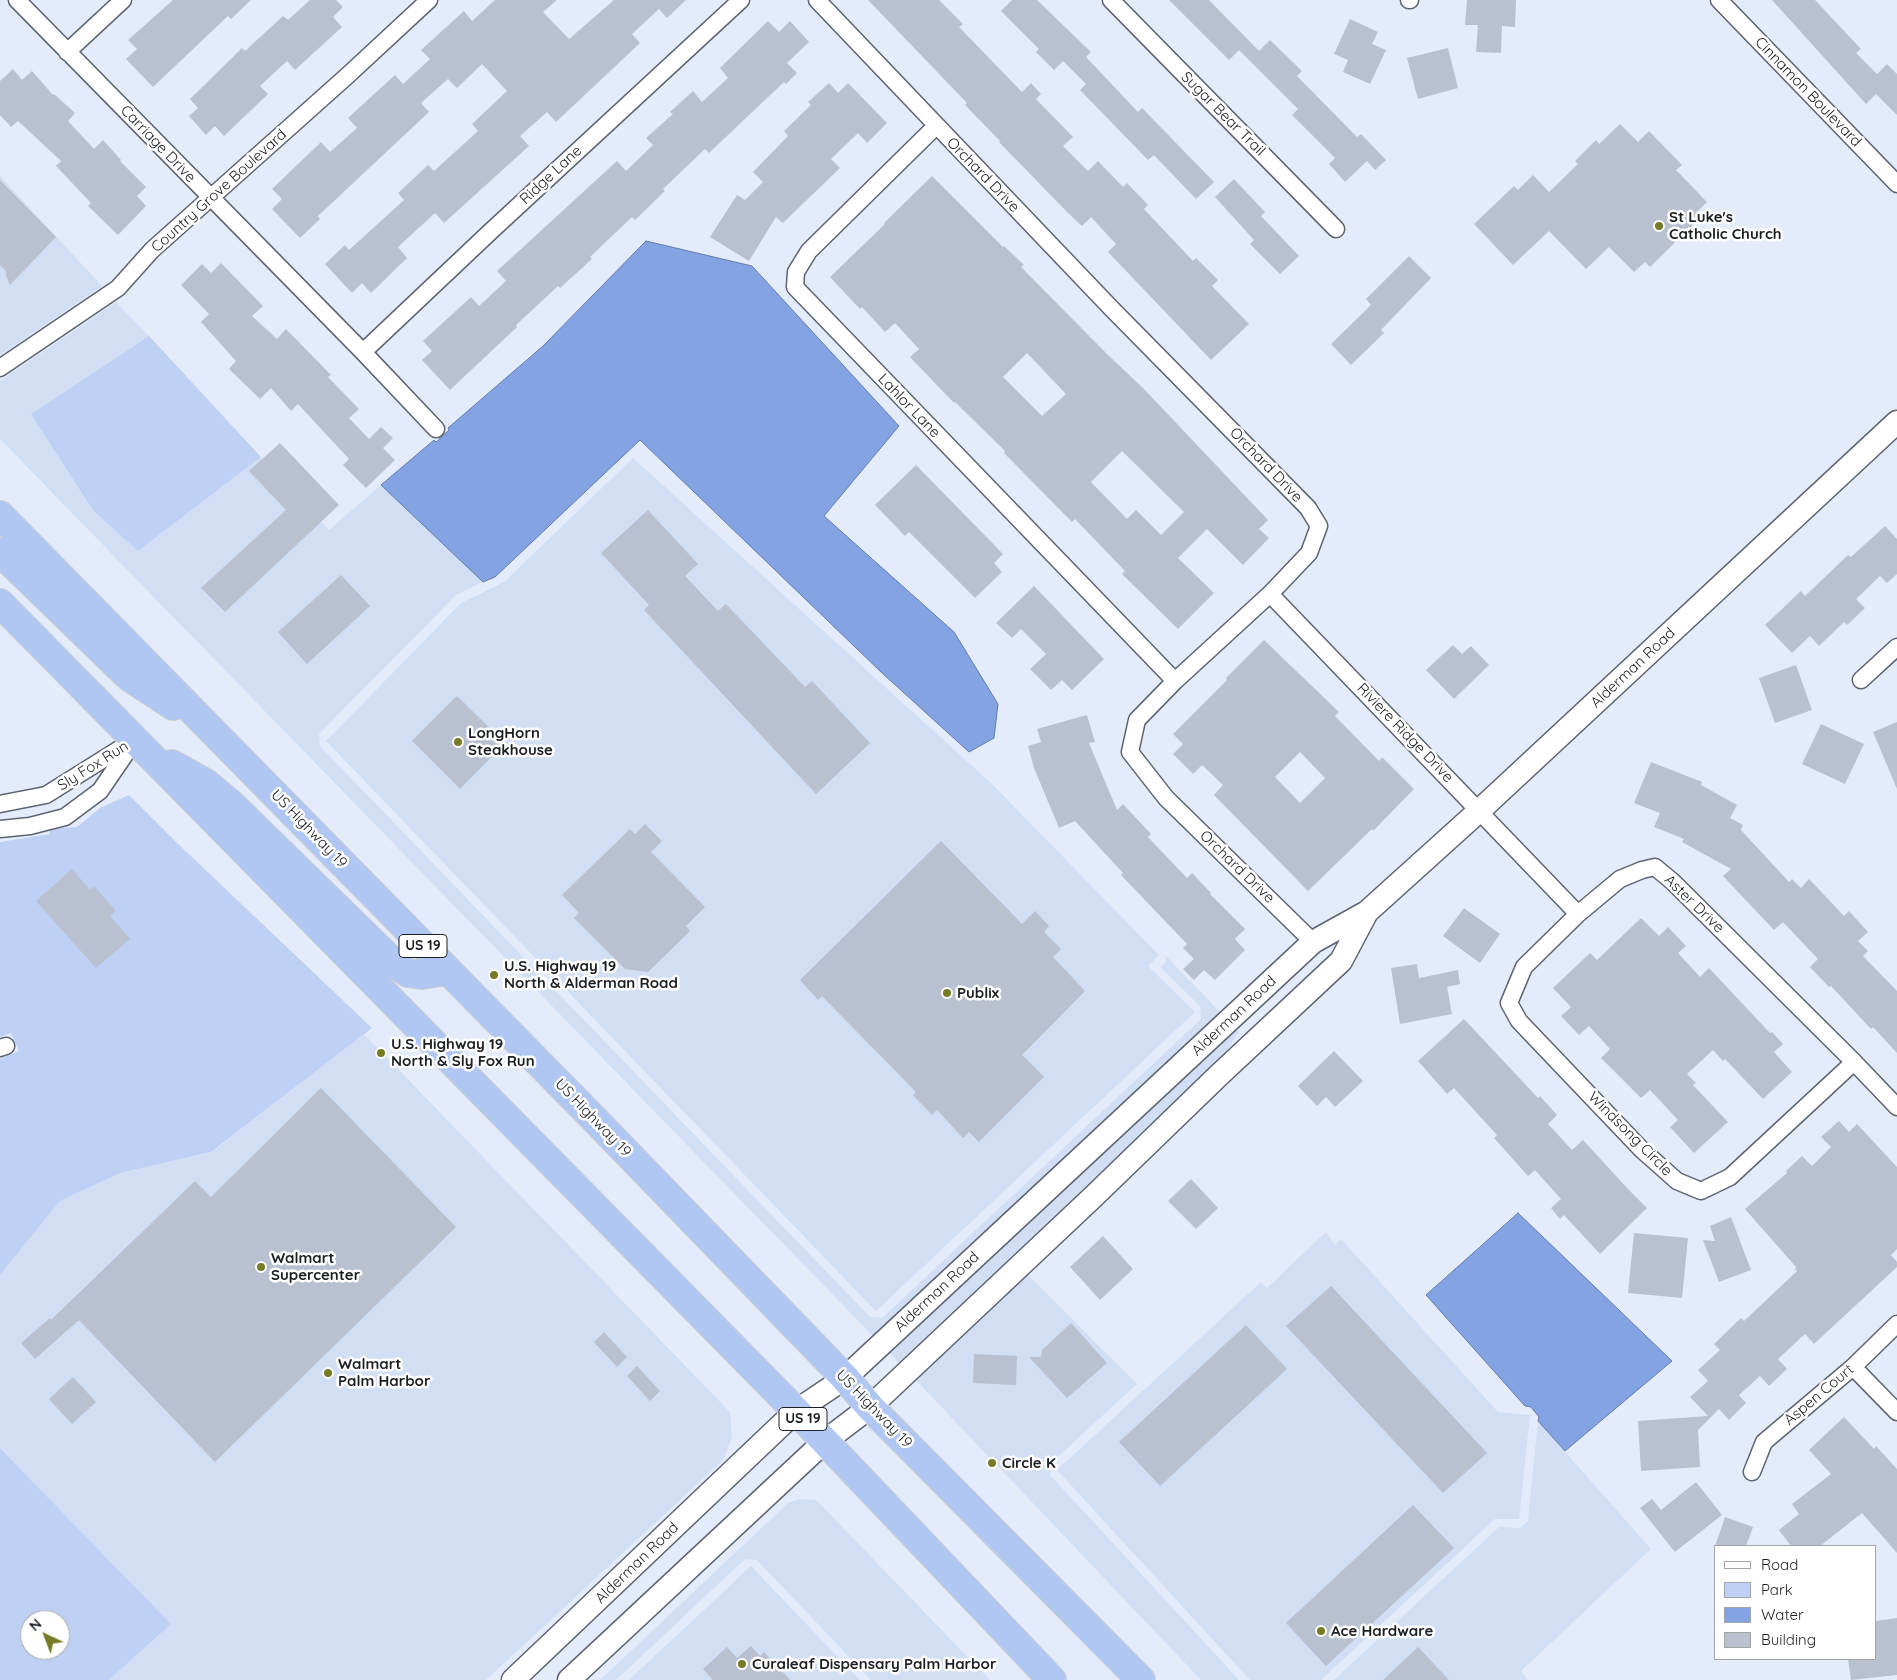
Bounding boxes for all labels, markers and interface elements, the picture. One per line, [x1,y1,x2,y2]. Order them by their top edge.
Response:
street label: Cinnamon Boulevard [1751,33,1865,151]
street label: Sugar Bear Trail [1177,68,1269,160]
street label: Carriage Drive [117,102,199,186]
street label: Country Grove Boulevard [148,126,290,256]
street label: Orchard Drive [943,134,1023,216]
street label: Ridge Lane [516,142,586,208]
place label: St Luke's Catholic Church [1669,208,1781,243]
marker: St Luke's Catholic Church [1653,220,1665,232]
street label: Lahlor Lane [874,370,944,442]
street label: Orchard Drive [1226,424,1306,506]
street label: Alderman Road [1587,624,1679,712]
street label: Riviere Ridge Drive [1353,680,1457,786]
place label: LongHorn Steakhouse [468,724,553,759]
marker: LongHorn Steakhouse [452,736,464,748]
street label: Sly Fox Run [54,737,132,795]
street label: US Highway 19 [267,786,351,872]
street label: Orchard Drive [1196,827,1278,907]
street label: Aster Drive [1660,871,1728,937]
road number: US 19 [399,934,447,958]
place label: U.S. Highway 19 North & Alderman Road [504,957,678,992]
marker: U.S. Highway 19 North & Alderman Road [488,969,500,981]
street label: Alderman Road [1188,972,1280,1060]
place label: Publix [957,984,999,1002]
marker: Publix [941,987,953,999]
place label: U.S. Highway 19 North & Sly Fox Run [391,1035,535,1070]
marker: U.S. Highway 19 North & Sly Fox Run [375,1047,387,1059]
street label: US Highway 19 [551,1075,635,1161]
street label: Windsong Circle [1584,1088,1676,1180]
street label: Alderman Road [891,1248,983,1336]
place label: Walmart Supercenter [271,1249,360,1284]
marker: Walmart Supercenter [255,1261,267,1273]
place label: Walmart Palm Harbor [338,1355,430,1390]
street label: Aspen Court [1781,1361,1857,1429]
street label: US Highway 19 [832,1366,916,1452]
marker: Walmart Palm Harbor [322,1367,334,1379]
road number: US 19 [779,1408,827,1430]
place label: Circle K [1002,1454,1056,1472]
marker: Circle K [986,1457,998,1469]
street label: Alderman Road [592,1519,682,1607]
legend [1714,1545,1877,1660]
text: Road [1761,1555,1798,1574]
text: Park [1761,1580,1793,1599]
text: Water [1761,1605,1804,1624]
north arrow [20,1610,70,1660]
text: N [26,1615,45,1635]
place label: Ace Hardware [1331,1622,1433,1640]
marker: Ace Hardware [1315,1625,1327,1637]
text: Building [1761,1630,1816,1649]
place label: Curaleaf Dispensary Palm Harbor [752,1655,996,1673]
marker: Curaleaf Dispensary Palm Harbor [736,1658,748,1670]

